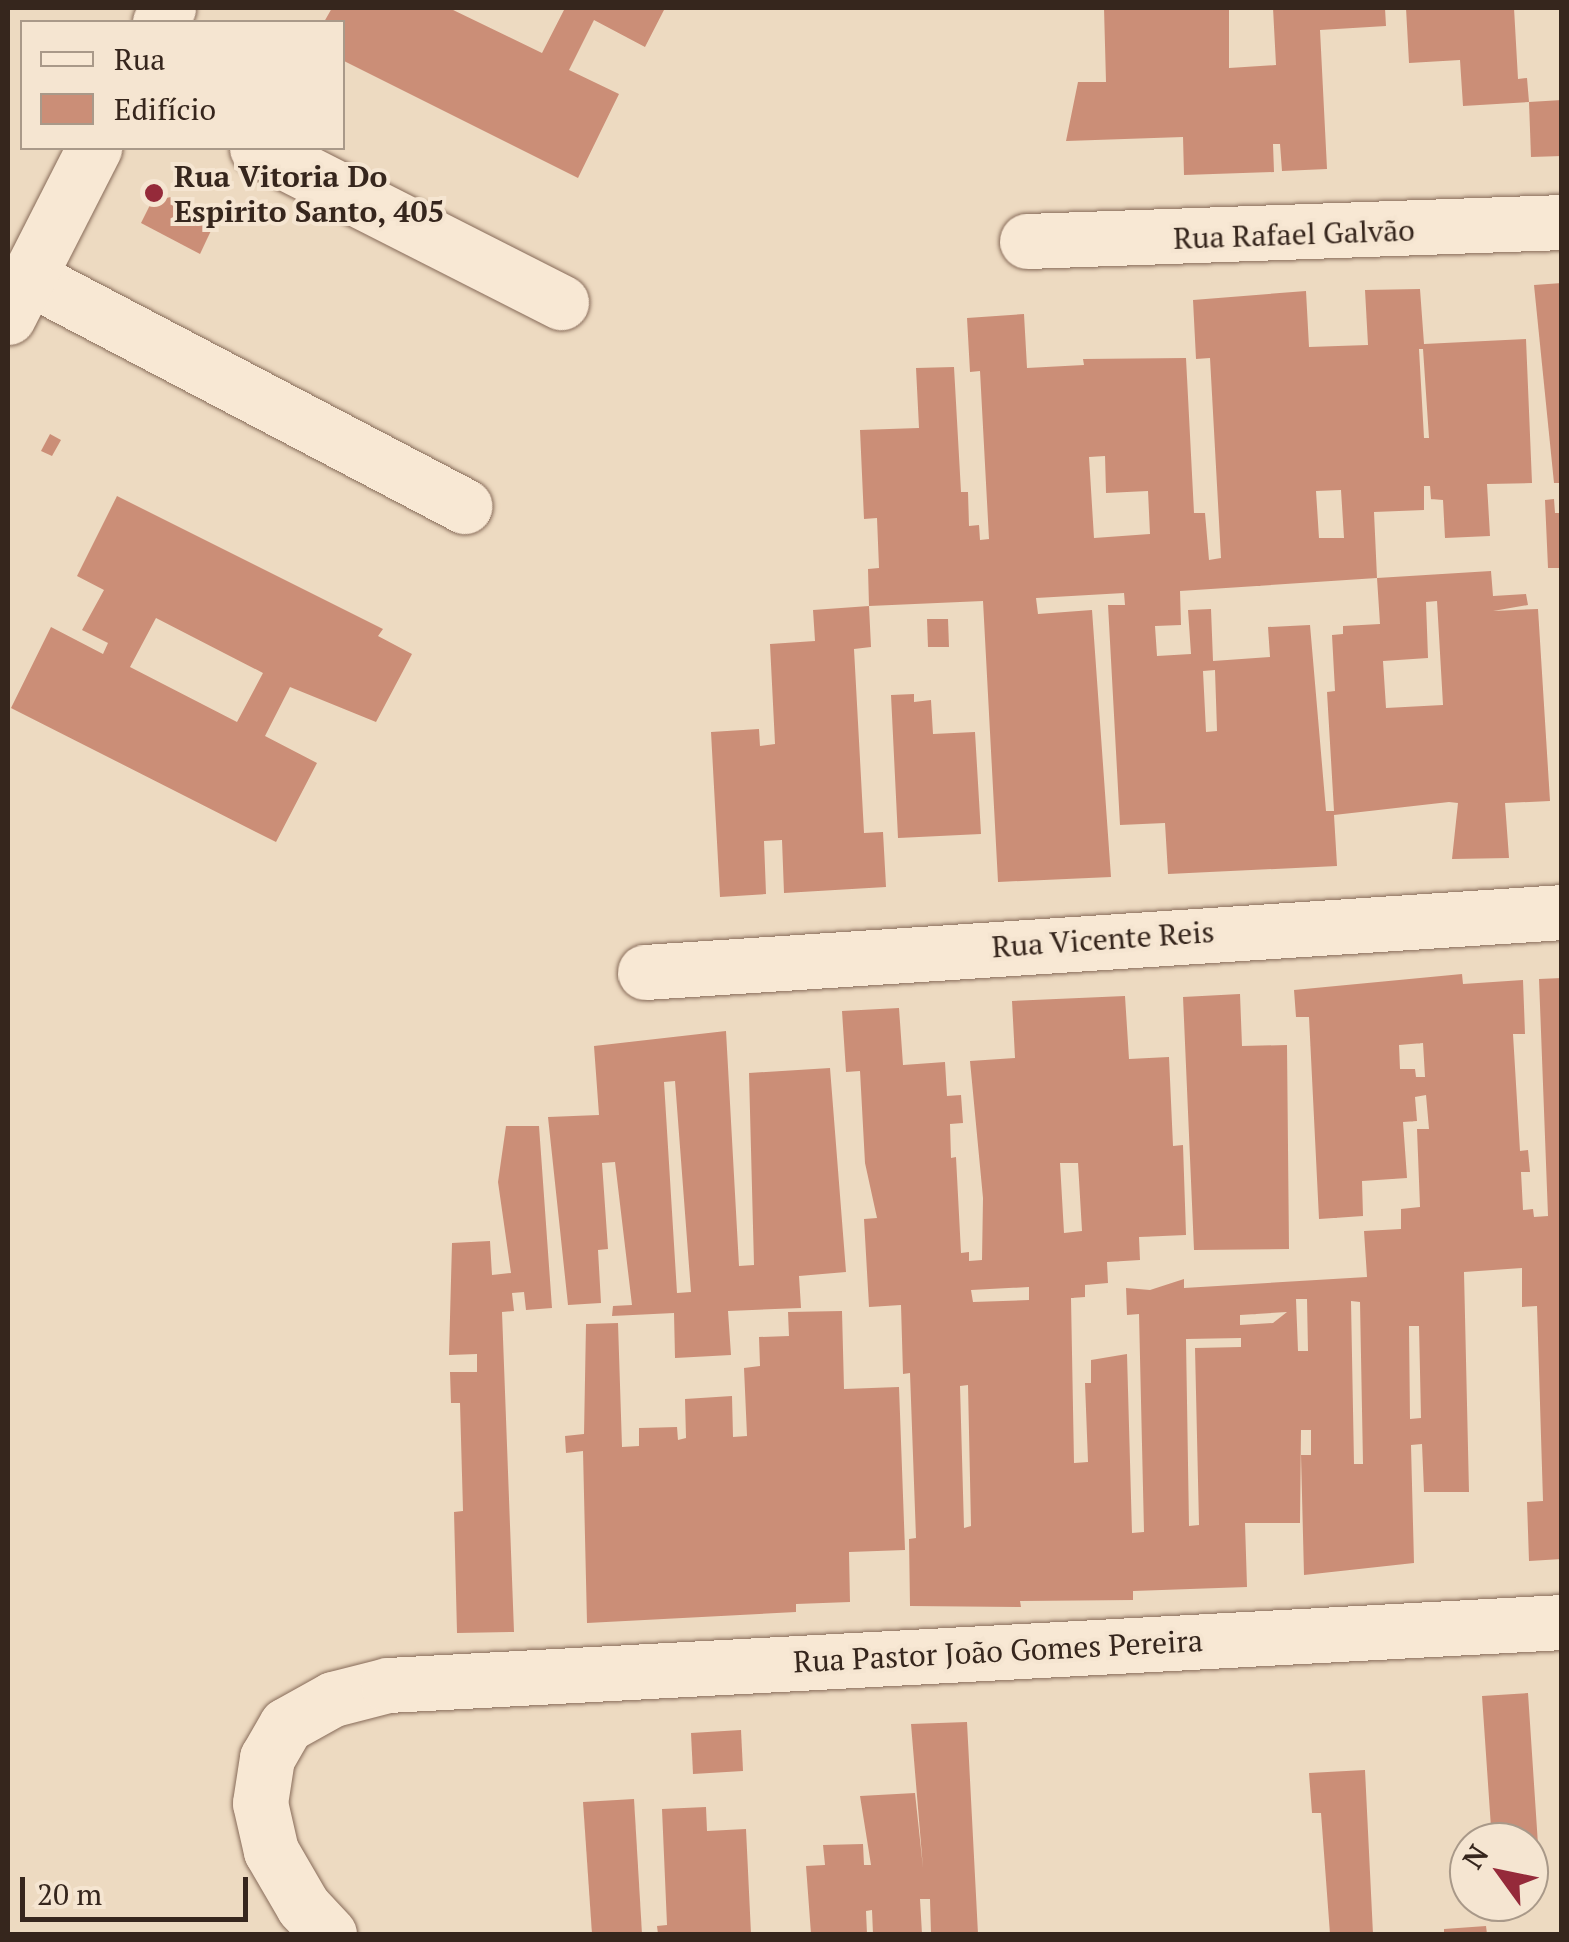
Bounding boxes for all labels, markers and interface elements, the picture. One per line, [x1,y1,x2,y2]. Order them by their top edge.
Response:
legend [20,20,345,150]
text: Rua [114,39,165,79]
text: Edifício [114,89,216,129]
place label: Rua Vitoria Do Espirito Santo, 405 [174,158,445,228]
marker: Rua Vitoria Do Espirito Santo, 405 [143,182,165,204]
street label: Rua Rafael Galvão [1173,212,1415,256]
street label: Rua Vicente Reis [990,913,1216,965]
street label: Rua Pastor João Gomes Pereira [792,1622,1204,1680]
north arrow [1449,1822,1549,1922]
text: N [1454,1838,1496,1875]
scale bar [25,1857,252,1919]
text: 20 m [37,1874,102,1914]

